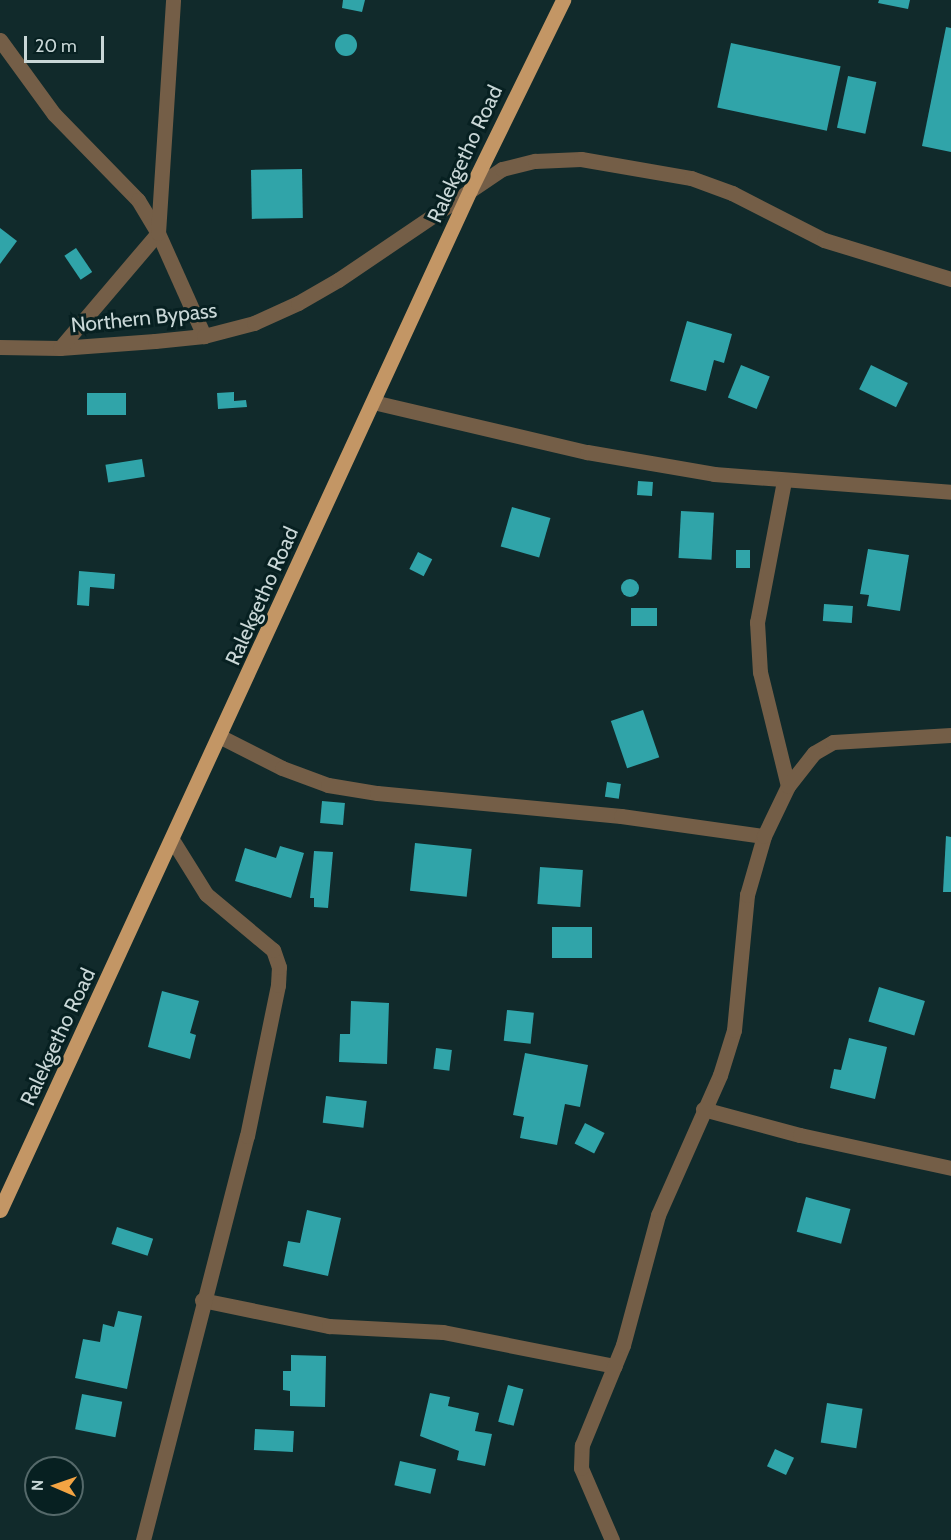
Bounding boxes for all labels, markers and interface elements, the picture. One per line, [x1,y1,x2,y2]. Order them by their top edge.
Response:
scale bar [27,24,106,62]
text: 20 m [35,35,77,57]
street label: Ralekgetho Road [422,81,508,227]
street label: Northern Bypass [70,298,218,338]
street label: Ralekgetho Road [220,523,304,669]
street label: Ralekgetho Road [15,964,101,1110]
north arrow [24,1456,84,1516]
text: N [28,1479,47,1491]

